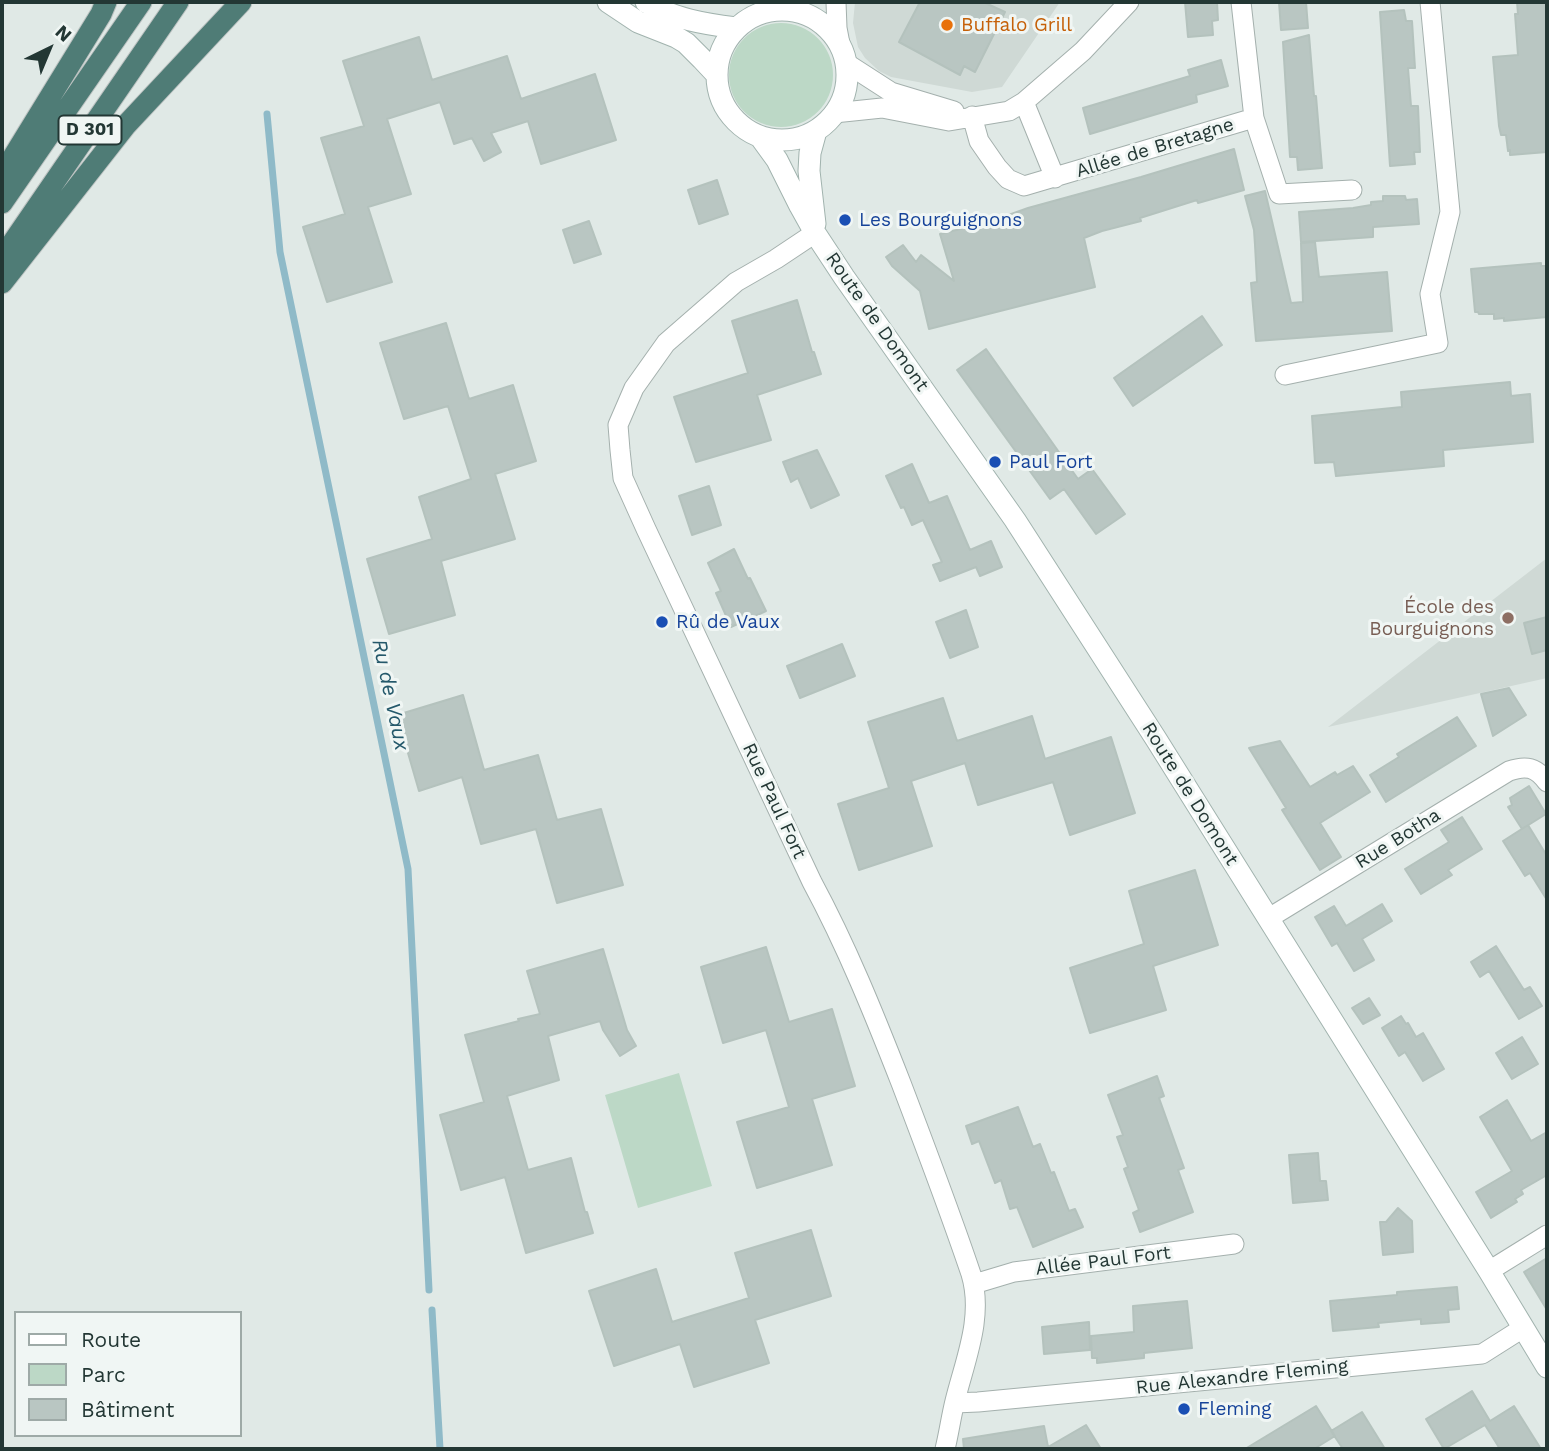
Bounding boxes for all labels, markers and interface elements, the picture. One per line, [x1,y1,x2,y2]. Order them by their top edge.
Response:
north arrow [14,14,84,84]
place label: Buffalo Grill [961,14,1072,36]
marker: Buffalo Grill [939,17,955,33]
text: N [51,20,77,46]
street label: Allée de Bretagne [1073,113,1237,183]
road number: D 301 [58,116,122,145]
place label: Les Bourguignons [859,209,1022,231]
marker: Les Bourguignons [837,212,853,228]
street label: Route de Domont [821,248,933,396]
place label: Paul Fort [1009,451,1092,473]
marker: Paul Fort [987,454,1003,470]
place label: École des Bourguignons [1369,596,1494,640]
marker: École des Bourguignons [1500,610,1516,626]
place label: Rû de Vaux [676,611,780,633]
marker: Rû de Vaux [654,614,670,630]
water label: Ru de Vaux [366,637,414,753]
street label: Route de Domont [1137,718,1243,870]
street label: Rue Paul Fort [737,740,811,862]
street label: Rue Botha [1351,804,1445,874]
street label: Allée Paul Fort [1034,1241,1172,1281]
legend [14,1311,242,1437]
text: Route [81,1327,141,1352]
street label: Rue Alexandre Fleming [1135,1355,1349,1399]
text: Parc [81,1362,126,1387]
text: Bâtiment [81,1397,174,1422]
place label: Fleming [1198,1398,1271,1420]
marker: Fleming [1176,1401,1192,1417]

